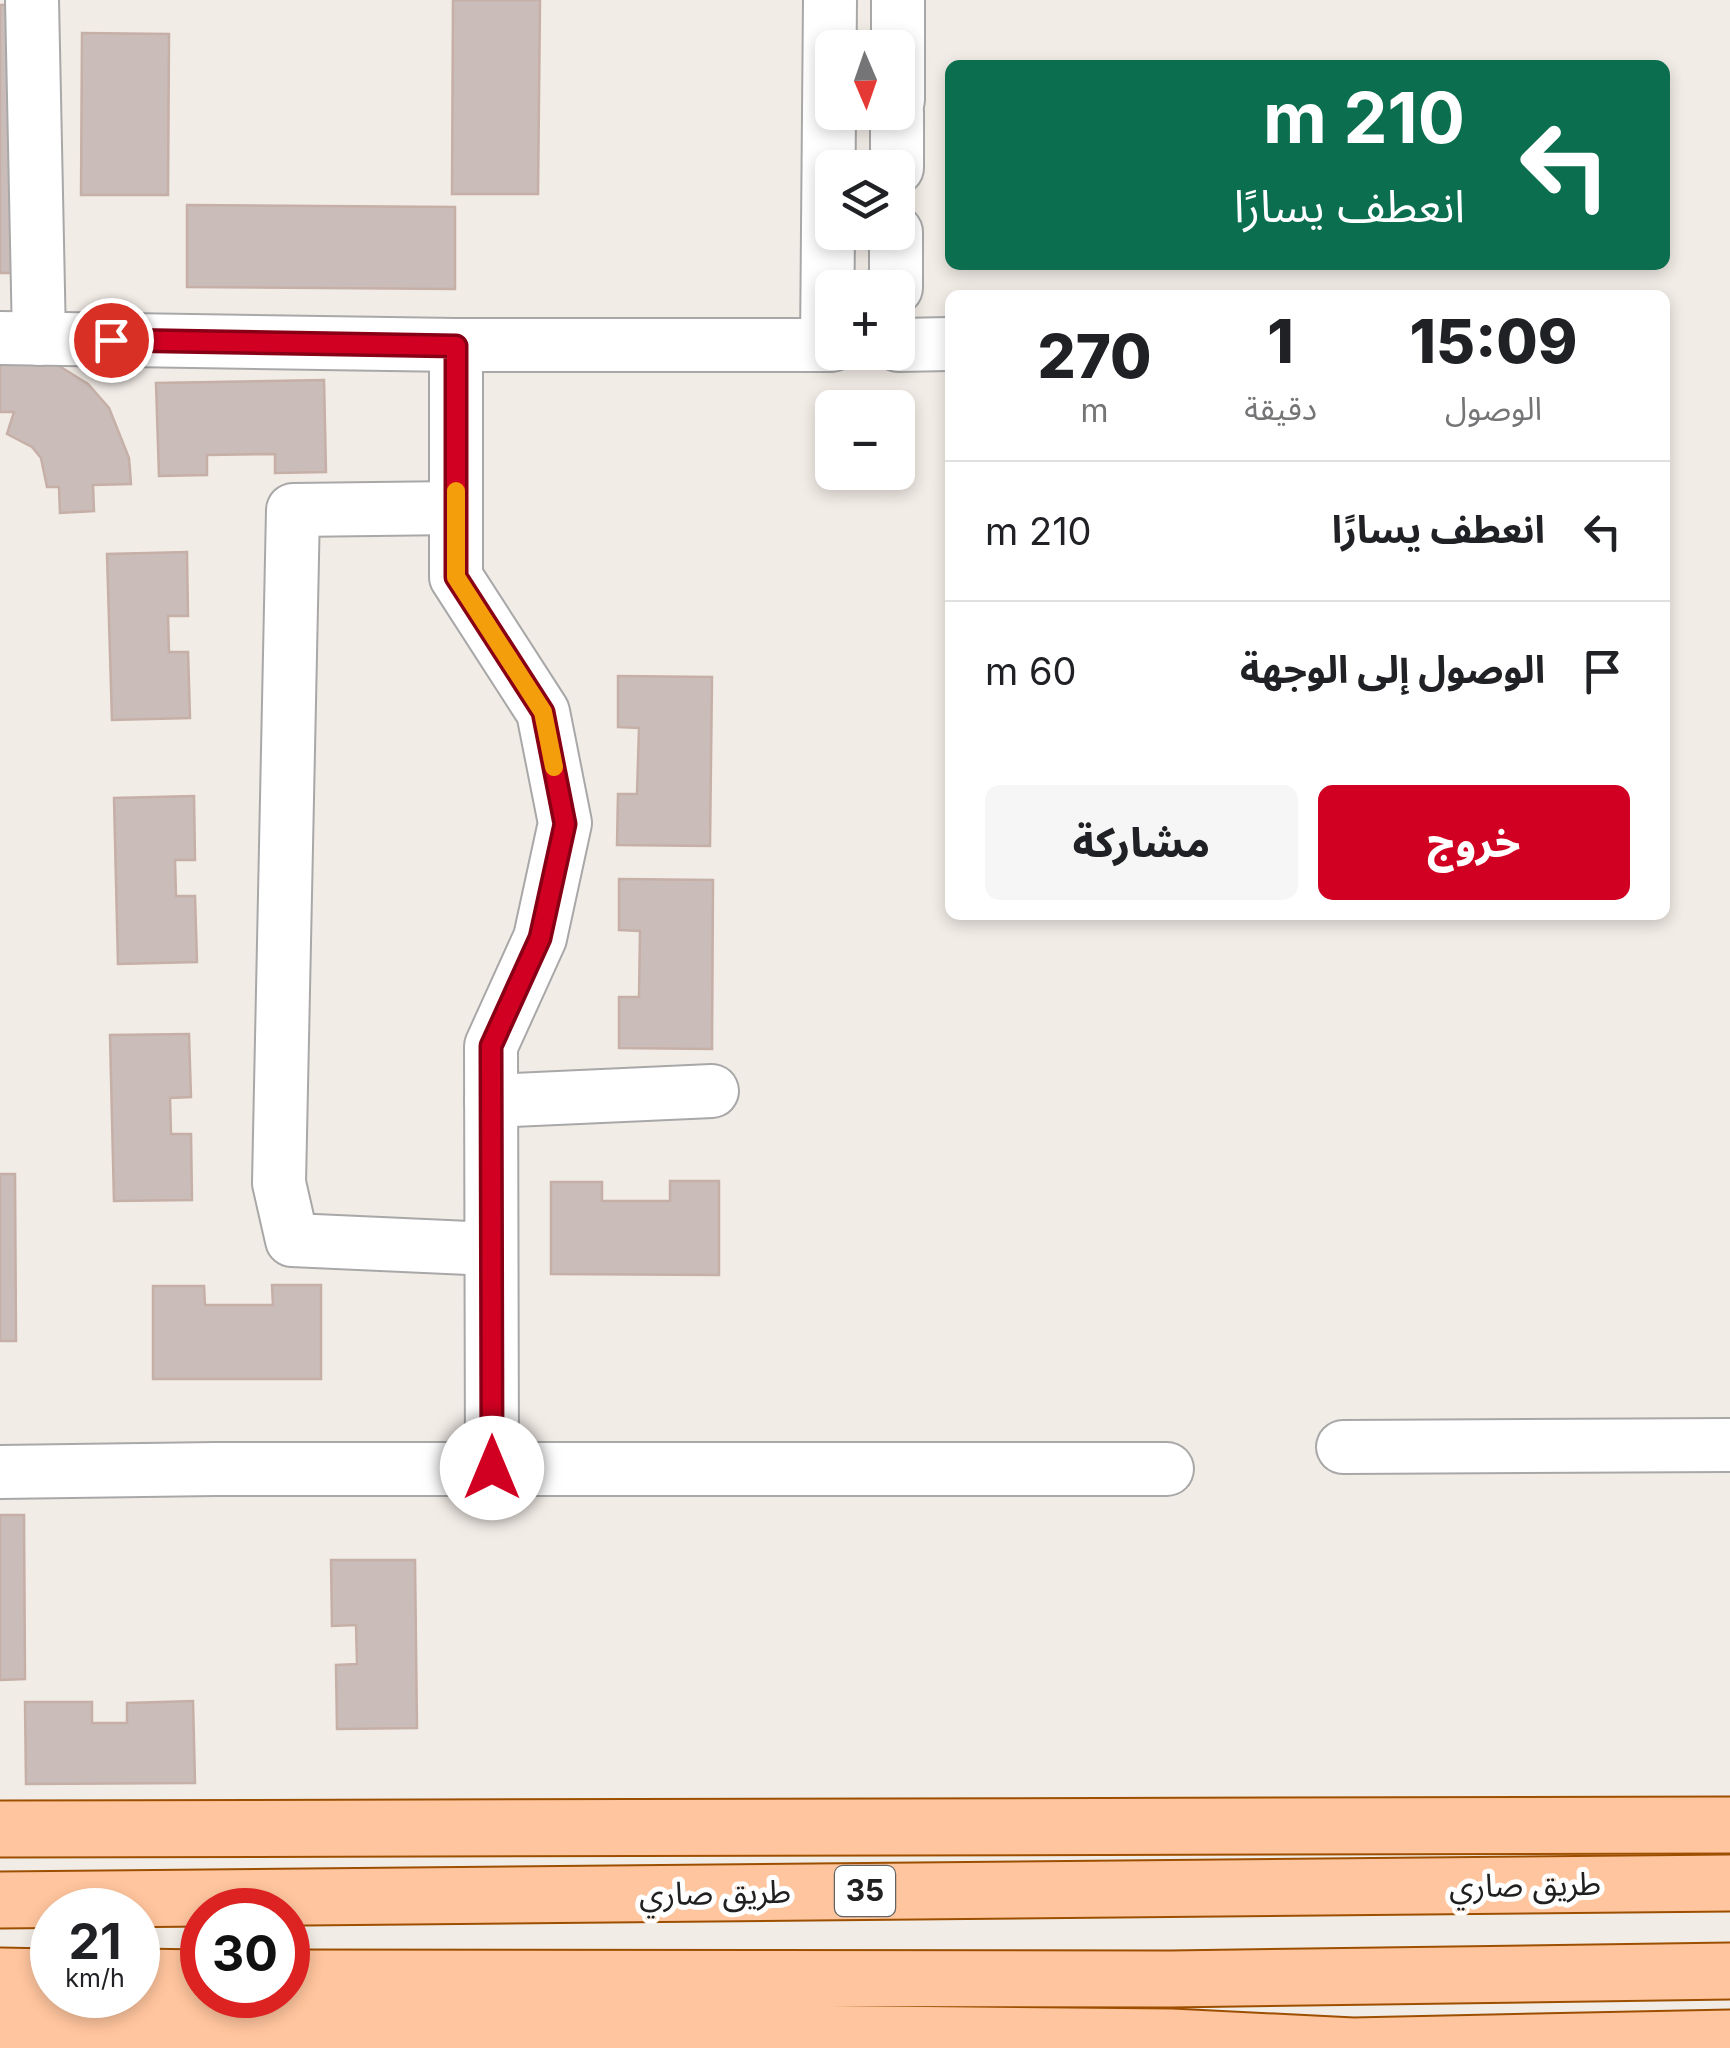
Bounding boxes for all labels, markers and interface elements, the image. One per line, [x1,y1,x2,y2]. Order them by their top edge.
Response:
north arrow [815,30,915,130]
map controls [815,30,915,490]
text: 210 m [1263,75,1465,160]
icon: left [1500,100,1630,230]
button: layers [815,150,915,250]
text: انعطف يسارًا [1234,178,1465,233]
button: + [815,270,915,370]
pin [69,298,154,383]
text: 1 [1267,305,1294,377]
text: 15:09 [1410,305,1578,377]
icon: arrive [84,313,139,368]
text: 270 [1038,320,1152,392]
text: دقيقة [1244,389,1317,428]
text: الوصول [1445,389,1542,428]
button: − [815,390,915,490]
text: m [1081,391,1109,430]
icon: left [1575,504,1630,559]
text: انعطف يسارًا [1332,506,1545,552]
text: 210 m [985,508,1092,554]
icon: arrive [1575,644,1630,699]
text: الوصول إلى الوجهة [1240,646,1545,692]
text: 60 m [985,648,1077,694]
button: مشاركة [985,785,1298,900]
button: خروج [1318,785,1630,900]
position arrow [440,1416,544,1520]
street label: طريق صاري [1449,1864,1601,1911]
road number: 35 [835,1866,895,1916]
street label: طريق صاري [639,1872,791,1919]
speed limit sign: 30 [180,1888,310,2018]
text: 21 [68,1911,122,1971]
text: km/h [65,1963,125,1993]

